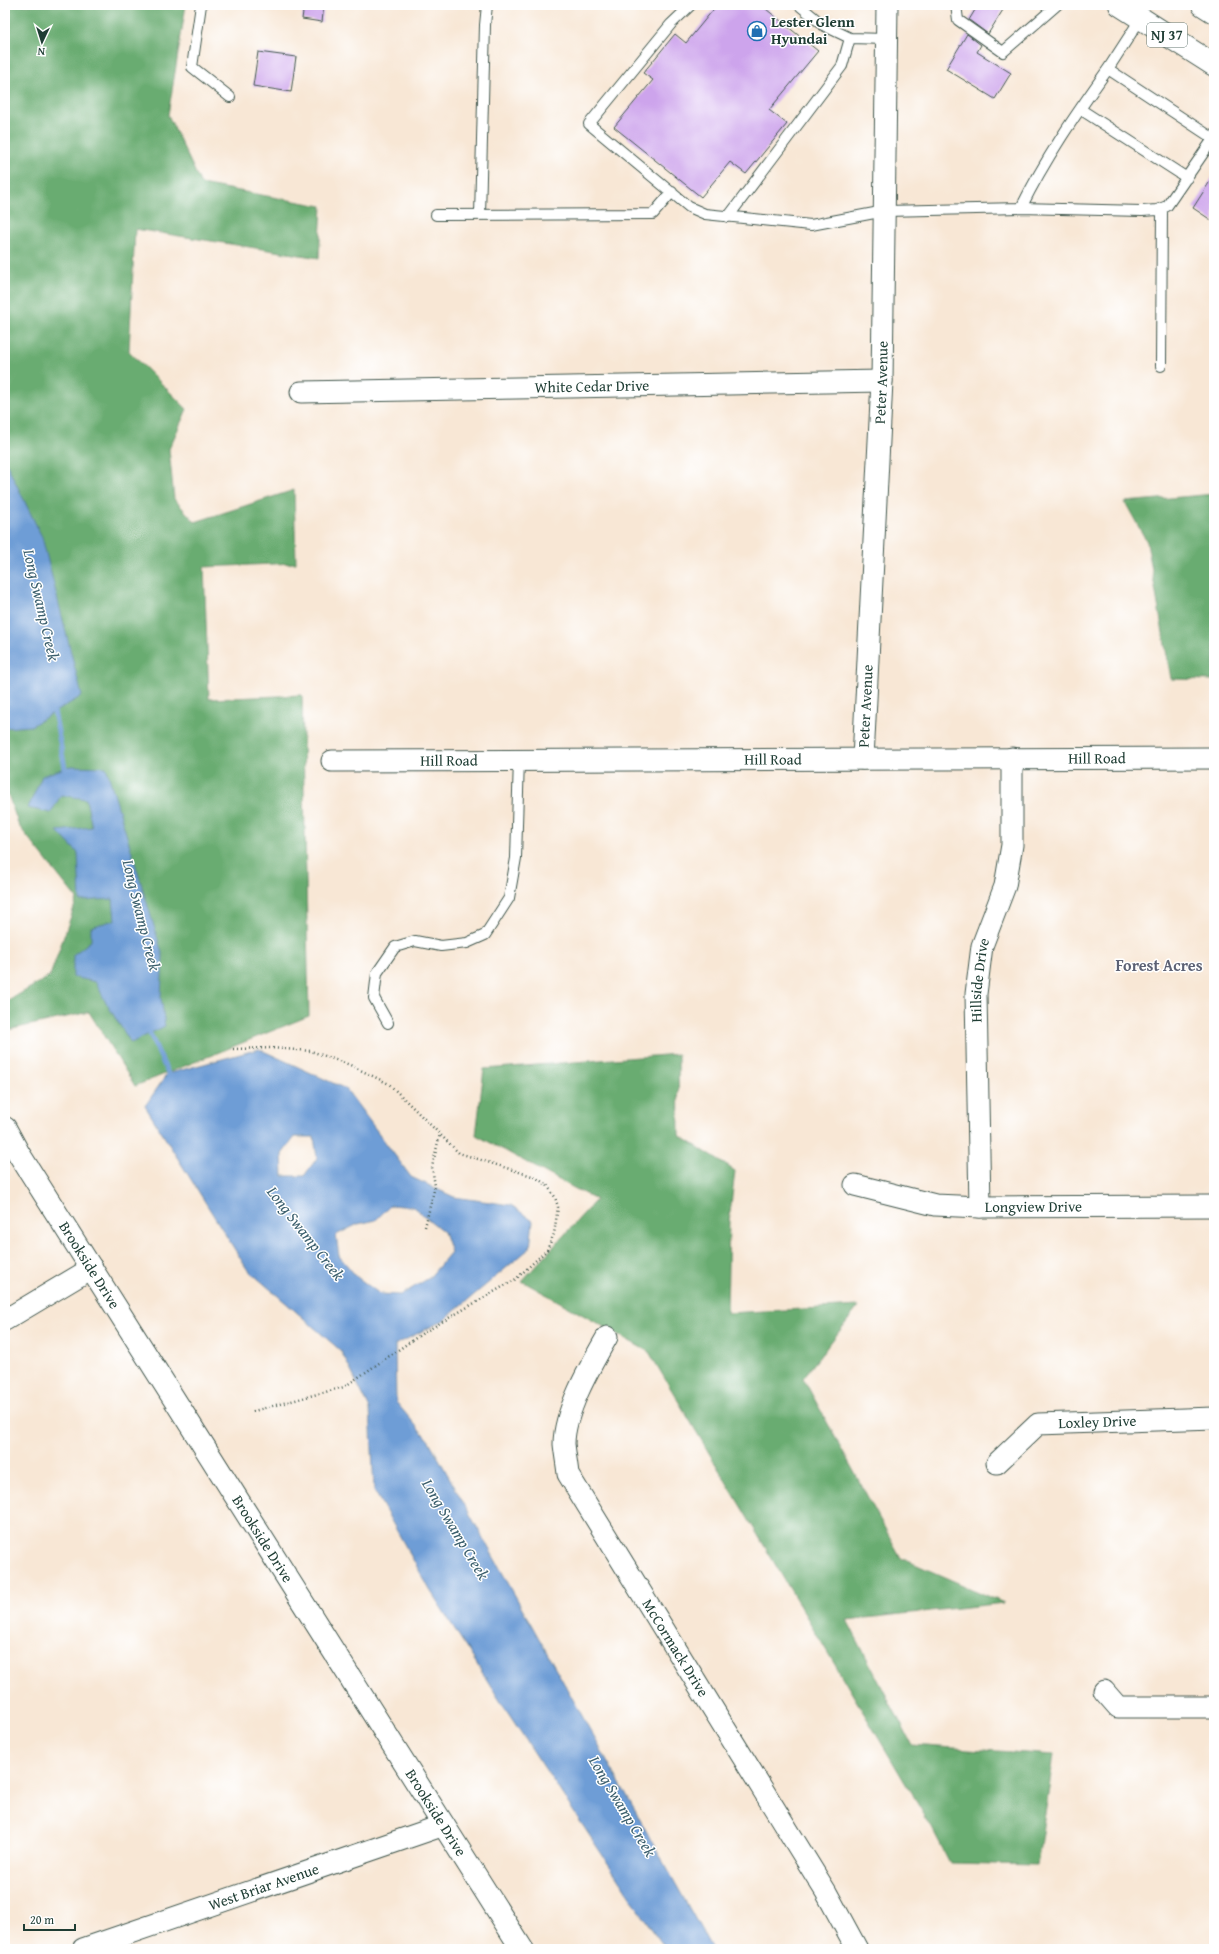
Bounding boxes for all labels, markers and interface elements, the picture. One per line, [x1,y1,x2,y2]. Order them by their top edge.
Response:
place label: Lester Glenn Hyundai [771,11,855,49]
shop icon: Lester Glenn Hyundai [746,20,768,42]
north arrow [22,22,62,62]
road number: NJ 37 [1147,23,1187,47]
text: N [36,44,46,60]
street label: Peter Avenue [869,341,893,424]
street label: White Cedar Drive [534,374,649,398]
water label: Long Swamp Creek [17,546,67,664]
street label: Peter Avenue [853,664,878,748]
street label: Hill Road [1068,747,1126,768]
street label: Hill Road [744,748,802,770]
street label: Hill Road [420,750,478,771]
water label: Long Swamp Creek [116,856,168,974]
street label: Hillside Drive [965,935,994,1023]
district label: Forest Acres [1115,953,1203,977]
water label: Long Swamp Creek [261,1180,351,1286]
street label: Longview Drive [985,1196,1082,1217]
street label: Brookside Drive [54,1217,125,1313]
street label: Loxley Drive [1058,1410,1137,1433]
water label: Long Swamp Creek [416,1473,496,1585]
street label: Brookside Drive [227,1491,298,1586]
street label: McCormack Drive [638,1595,714,1701]
water label: Long Swamp Creek [583,1750,663,1862]
street label: Brookside Drive [401,1765,472,1860]
street label: West Briar Avenue [205,1858,321,1915]
scale bar [24,1906,75,1932]
text: 20 m [30,1911,54,1928]

